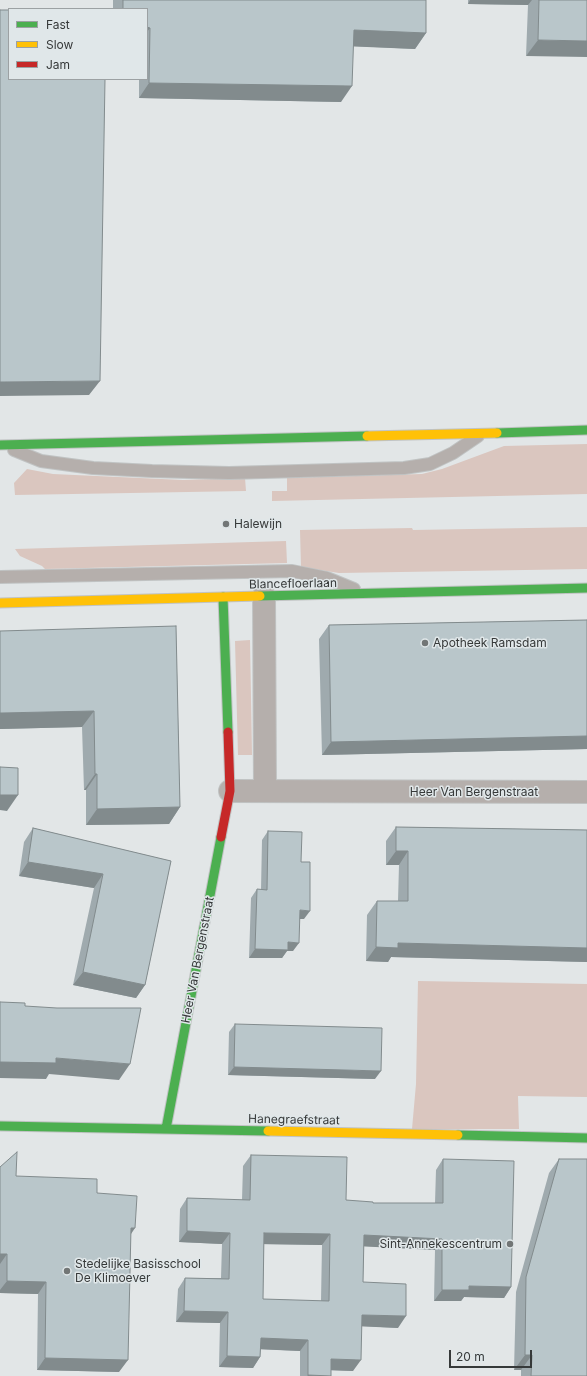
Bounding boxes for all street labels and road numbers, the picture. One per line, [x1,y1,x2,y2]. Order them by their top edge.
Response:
street label: Blancefloerlaan [249,576,337,592]
street label: Heer Van Bergenstraat [410,785,538,799]
street label: Heer Van Bergenstraat [179,896,217,1024]
street label: Hanegraefstraat [248,1112,340,1128]

